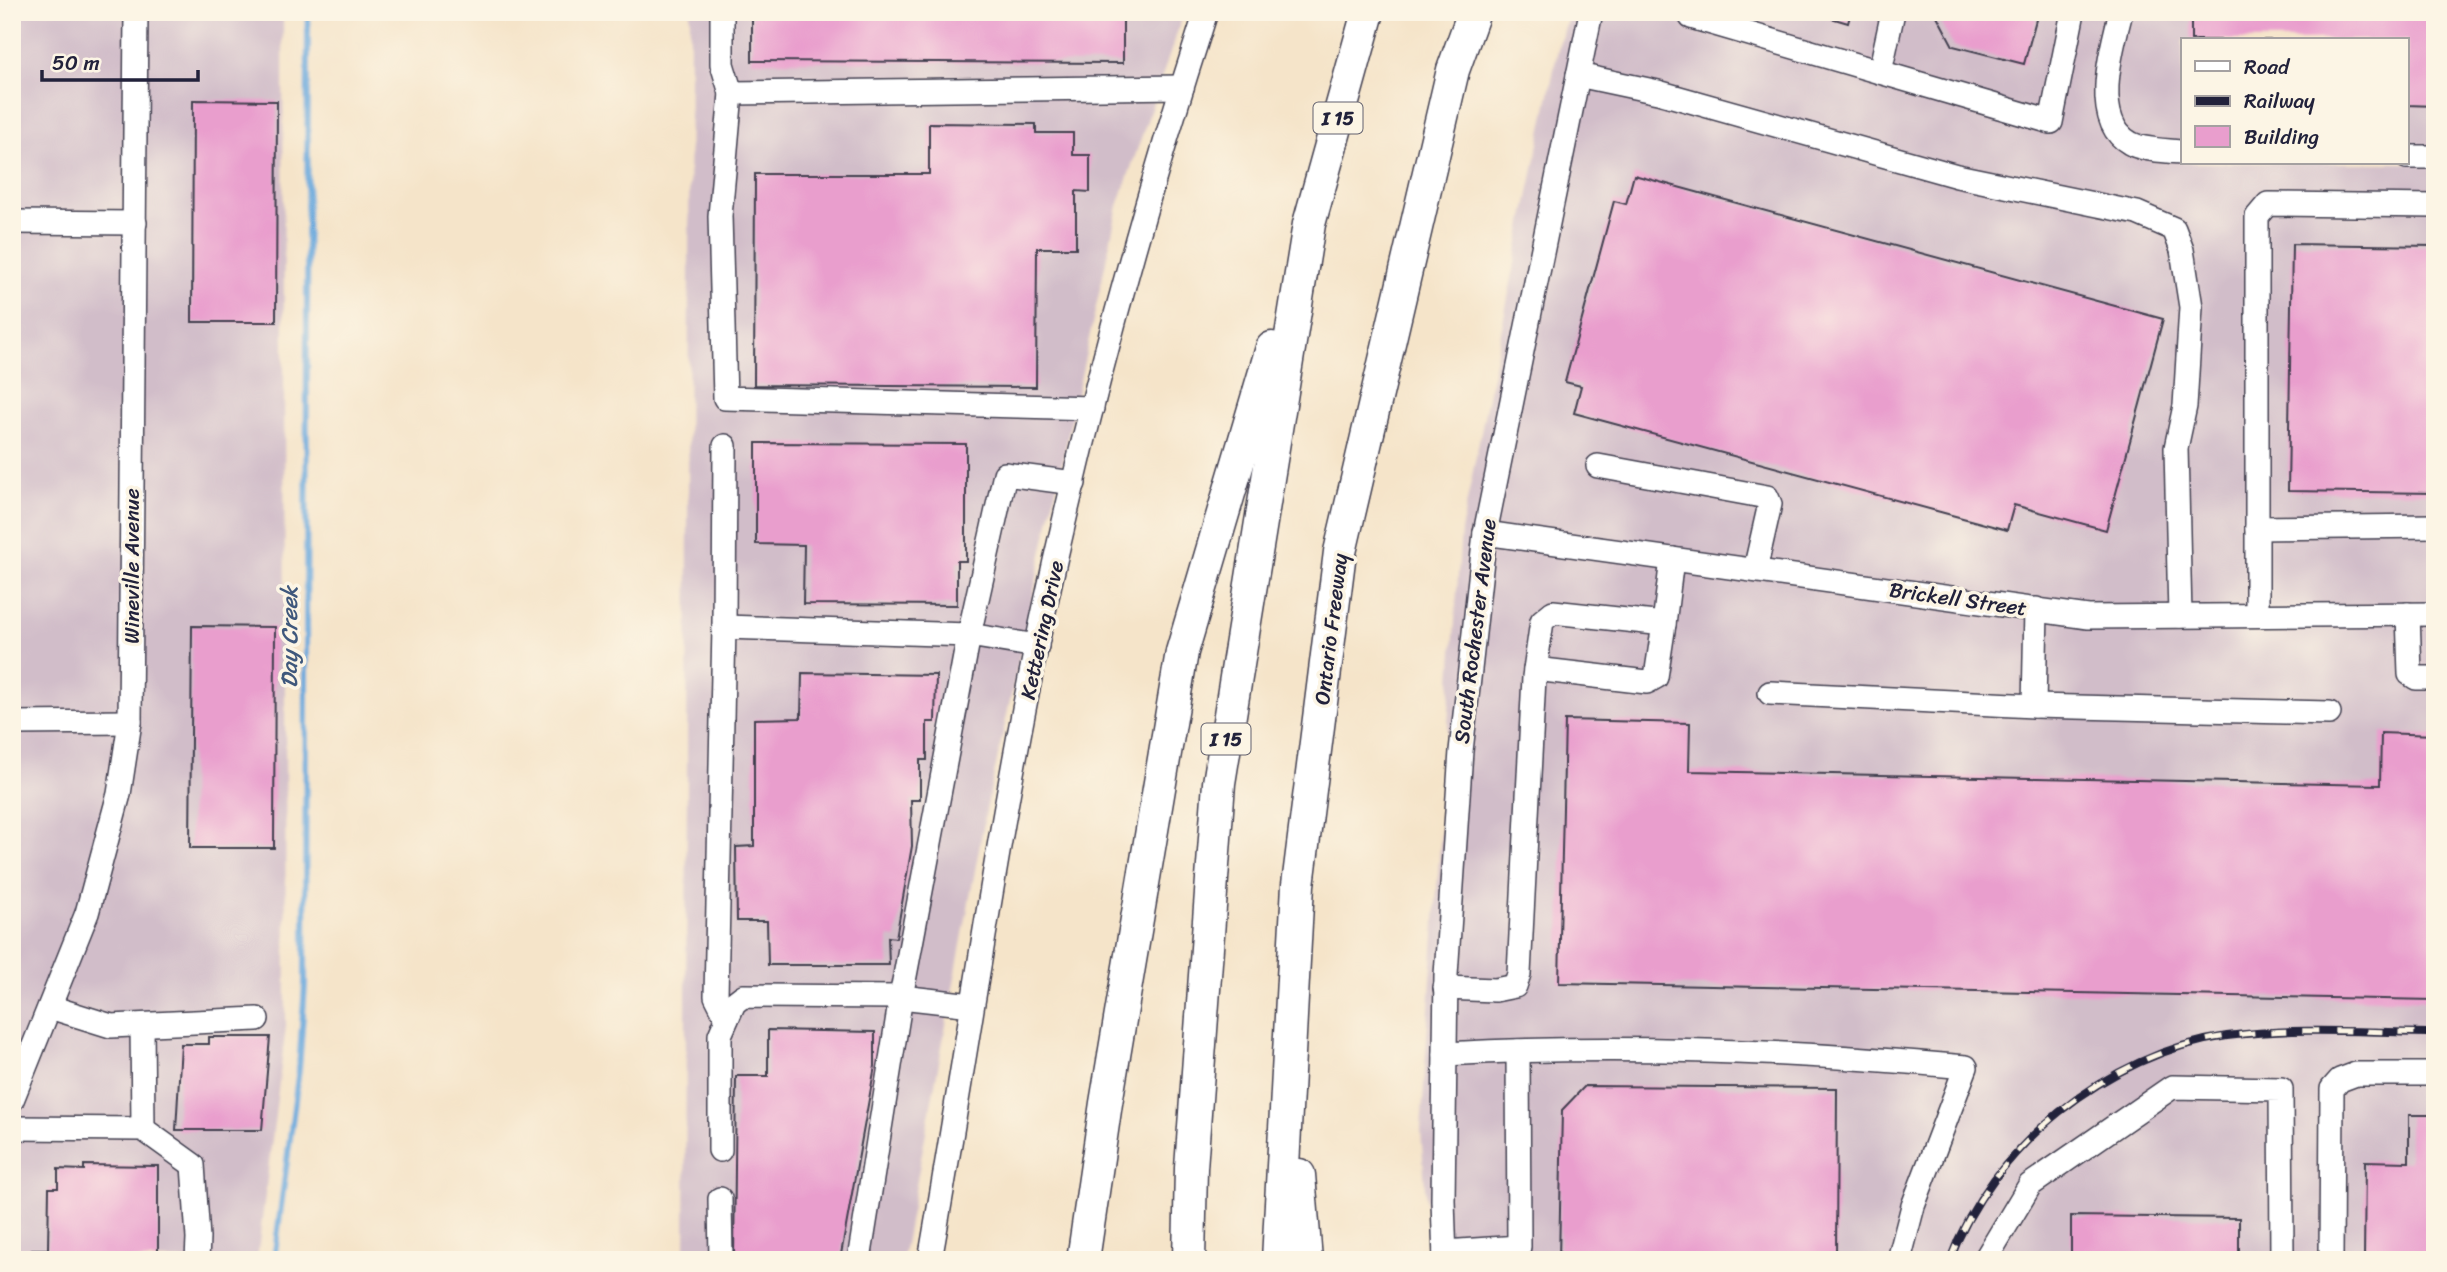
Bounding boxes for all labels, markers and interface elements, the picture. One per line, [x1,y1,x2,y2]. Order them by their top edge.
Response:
scale bar [42,38,198,82]
legend [2181,38,2408,164]
text: 50 m [52,44,100,82]
text: Road [2244,48,2291,86]
text: Railway [2244,82,2315,120]
road number: I 15 [1314,102,1362,134]
text: Building [2244,118,2320,156]
street label: Wineville Avenue [113,488,151,644]
street label: South Rochester Avenue [1442,516,1508,746]
street label: Ontario Freeway [1303,551,1359,707]
street label: Kettering Drive [1009,557,1075,703]
street label: Brickell Street [1887,571,2029,627]
water label: Day Creek [269,584,310,688]
road number: I 15 [1202,724,1250,754]

